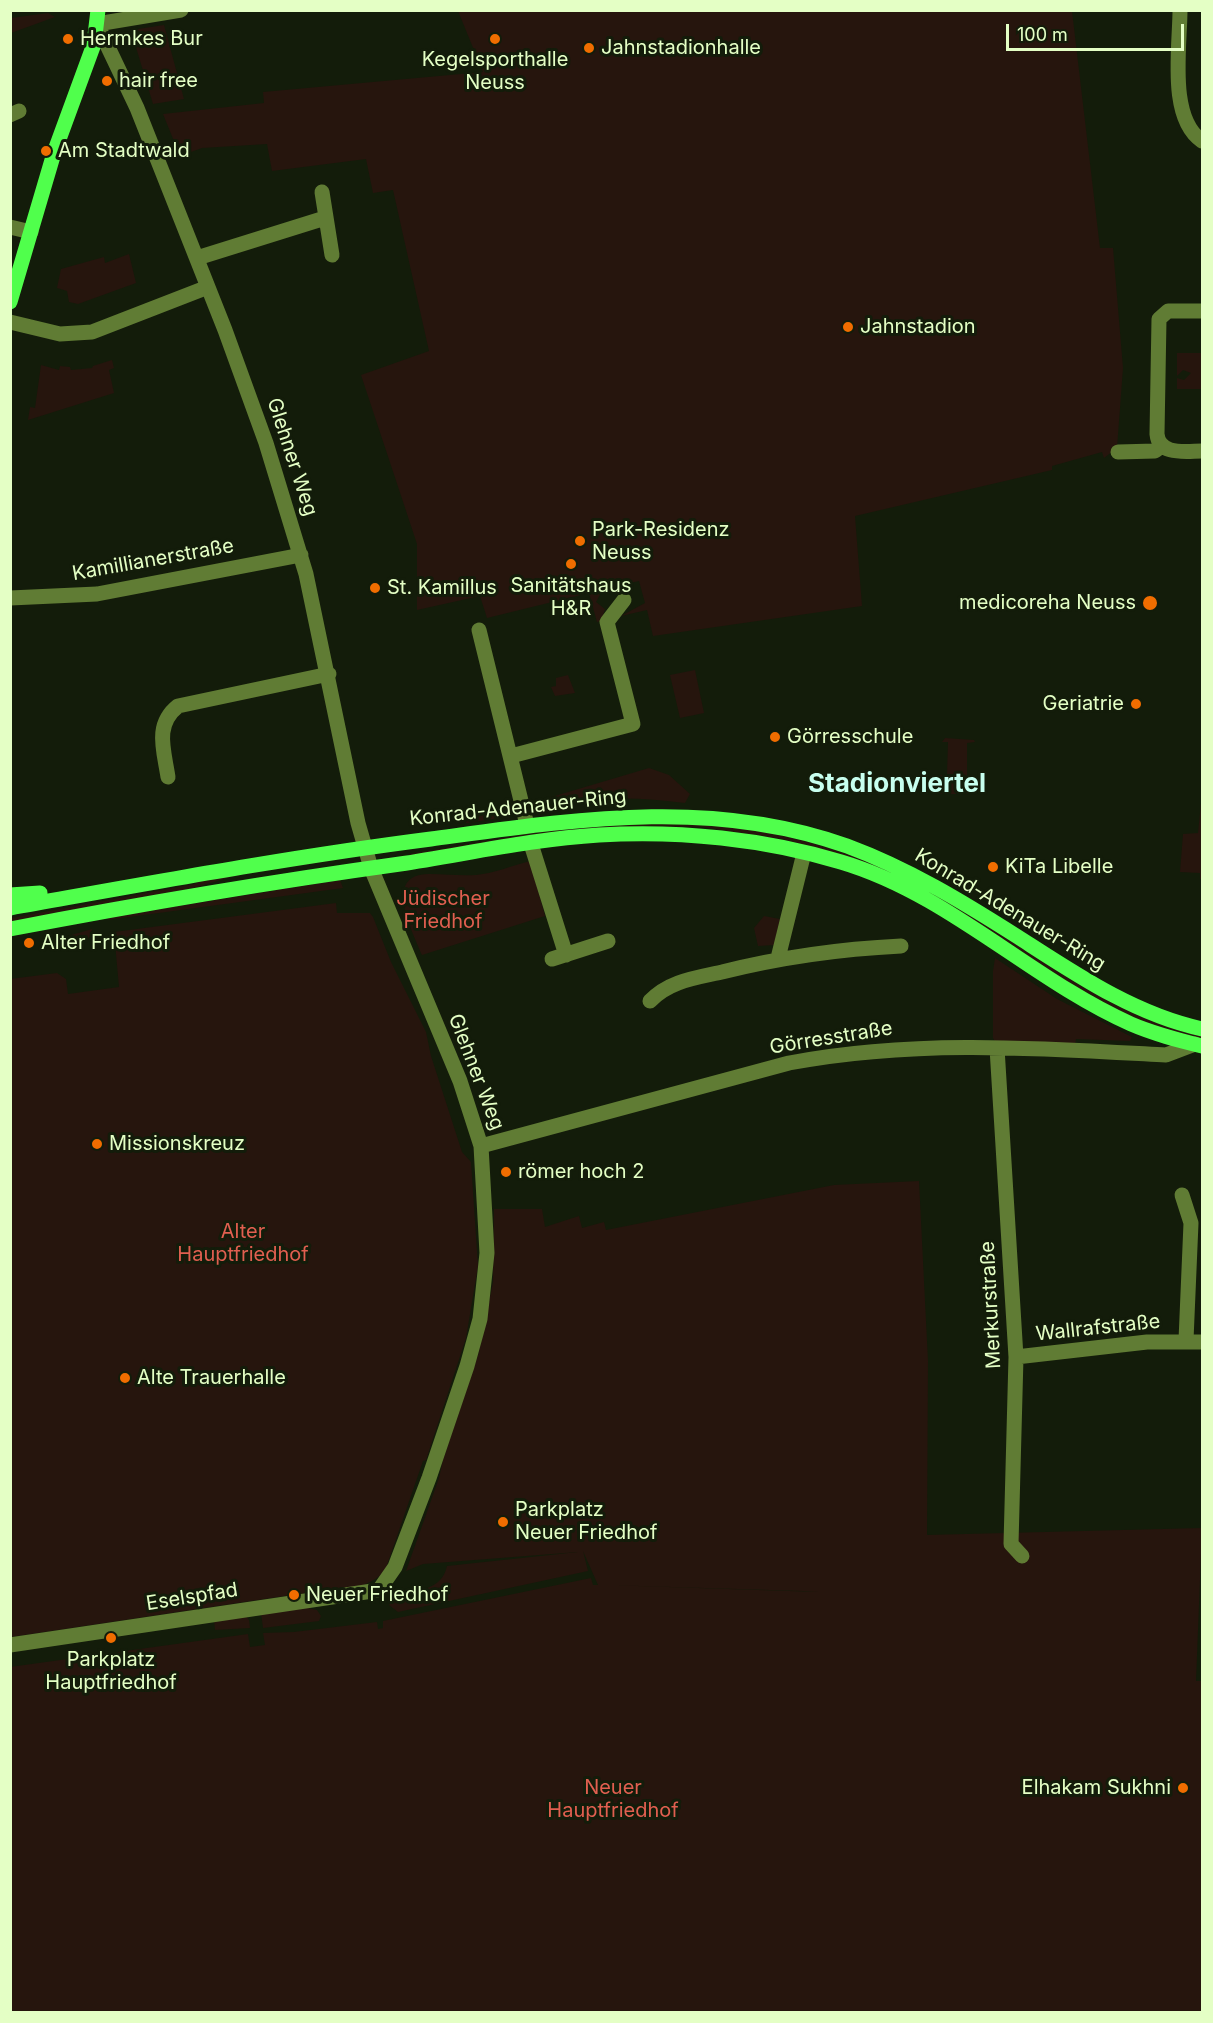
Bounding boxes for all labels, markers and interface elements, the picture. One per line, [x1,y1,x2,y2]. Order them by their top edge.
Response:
scale bar [1009,12,1188,50]
text: 100 m [1017,24,1068,45]
place label: Hermkes Bur [80,27,203,51]
marker: Hermkes Bur [61,32,75,46]
marker: Kegelsporthalle Neuss [488,32,502,46]
place label: Jahnstadionhalle [601,36,761,60]
marker: Jahnstadionhalle [582,41,596,55]
place label: Kegelsporthalle Neuss [422,48,568,95]
place label: hair free [119,69,198,93]
marker: hair free [100,74,114,88]
place label: Am Stadtwald [58,139,190,163]
marker: Am Stadtwald [39,144,53,158]
place label: Jahnstadion [860,315,976,339]
marker: Jahnstadion [841,320,855,334]
street label: Glehner Weg [262,395,322,519]
place label: Park-Residenz Neuss [592,518,730,565]
street label: Kamillianerstraße [70,534,236,586]
marker: Park-Residenz Neuss [573,534,587,548]
marker: Sanitätshaus H&R [564,557,578,571]
place label: Sanitätshaus H&R [511,574,631,621]
place label: St. Kamillus [387,576,497,600]
marker: St. Kamillus [368,581,382,595]
place label: medicoreha Neuss [959,591,1136,615]
marker: medicoreha Neuss [1141,594,1159,612]
place label: Geriatrie [1043,692,1124,716]
marker: Geriatrie [1129,697,1143,711]
place label: Görresschule [787,725,913,749]
marker: Görresschule [768,730,782,744]
district label: Stadionviertel [808,768,986,800]
street label: Konrad-Adenauer-Ring [408,785,628,831]
street label: Konrad-Adenauer-Ring [910,844,1110,976]
place label: KiTa Libelle [1005,855,1113,879]
marker: KiTa Libelle [986,860,1000,874]
park label: Jüdischer Friedhof [396,887,490,934]
place label: Alter Friedhof [41,931,170,955]
marker: Alter Friedhof [22,936,36,950]
street label: Glehner Weg [443,1011,509,1133]
street label: Görresstraße [768,1016,894,1060]
place label: Missionskreuz [109,1132,245,1156]
marker: Missionskreuz [90,1137,104,1151]
place label: römer hoch 2 [518,1160,644,1184]
marker: römer hoch 2 [499,1165,513,1179]
park label: Alter Hauptfriedhof [177,1220,309,1267]
street label: Merkurstraße [976,1241,1006,1369]
street label: Wallrafstraße [1035,1310,1161,1346]
place label: Alte Trauerhalle [137,1366,286,1390]
marker: Alte Trauerhalle [118,1371,132,1385]
place label: Parkplatz Neuer Friedhof [515,1498,657,1545]
marker: Parkplatz Neuer Friedhof [496,1515,510,1529]
street label: Eselspfad [144,1578,240,1616]
place label: Neuer Friedhof [306,1583,448,1607]
marker: Neuer Friedhof [287,1588,301,1602]
marker: Parkplatz Hauptfriedhof [104,1631,118,1645]
place label: Parkplatz Hauptfriedhof [45,1648,177,1695]
park label: Neuer Hauptfriedhof [547,1776,679,1823]
place label: Elhakam Sukhni [1022,1776,1171,1800]
marker: Elhakam Sukhni [1176,1781,1190,1795]

